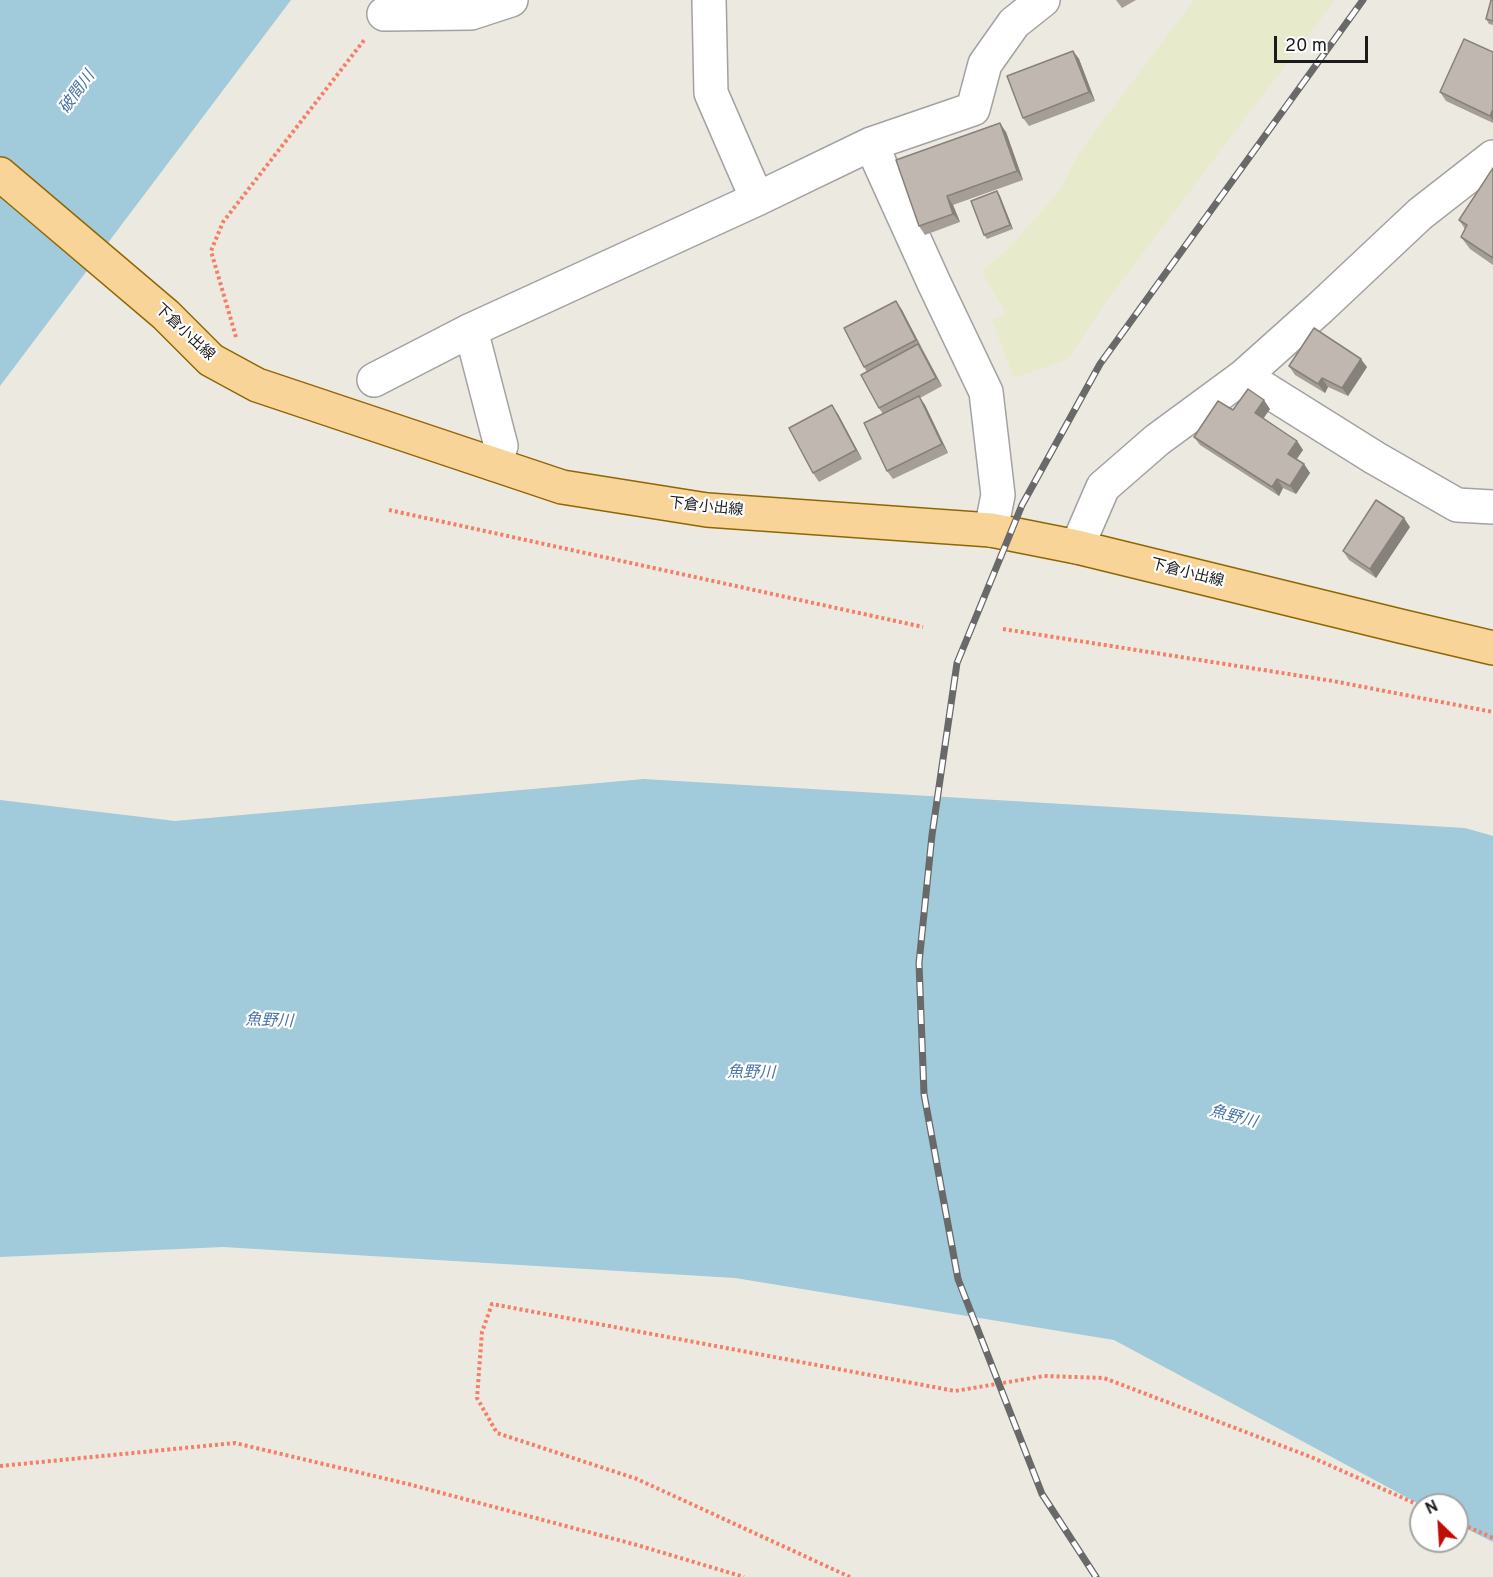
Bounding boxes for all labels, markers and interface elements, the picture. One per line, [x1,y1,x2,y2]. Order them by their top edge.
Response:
scale bar [1277,24,1372,62]
text: 20 m [1285,35,1327,58]
water label: 破間川 [56,68,100,118]
street label: 下倉小出線 [150,301,218,365]
street label: 下倉小出線 [668,495,744,521]
street label: 下倉小出線 [1148,556,1226,592]
water label: 魚野川 [245,1012,293,1032]
water label: 魚野川 [727,1064,775,1084]
water label: 魚野川 [1207,1103,1259,1133]
north arrow [1409,1493,1469,1553]
text: N [1423,1497,1442,1520]

